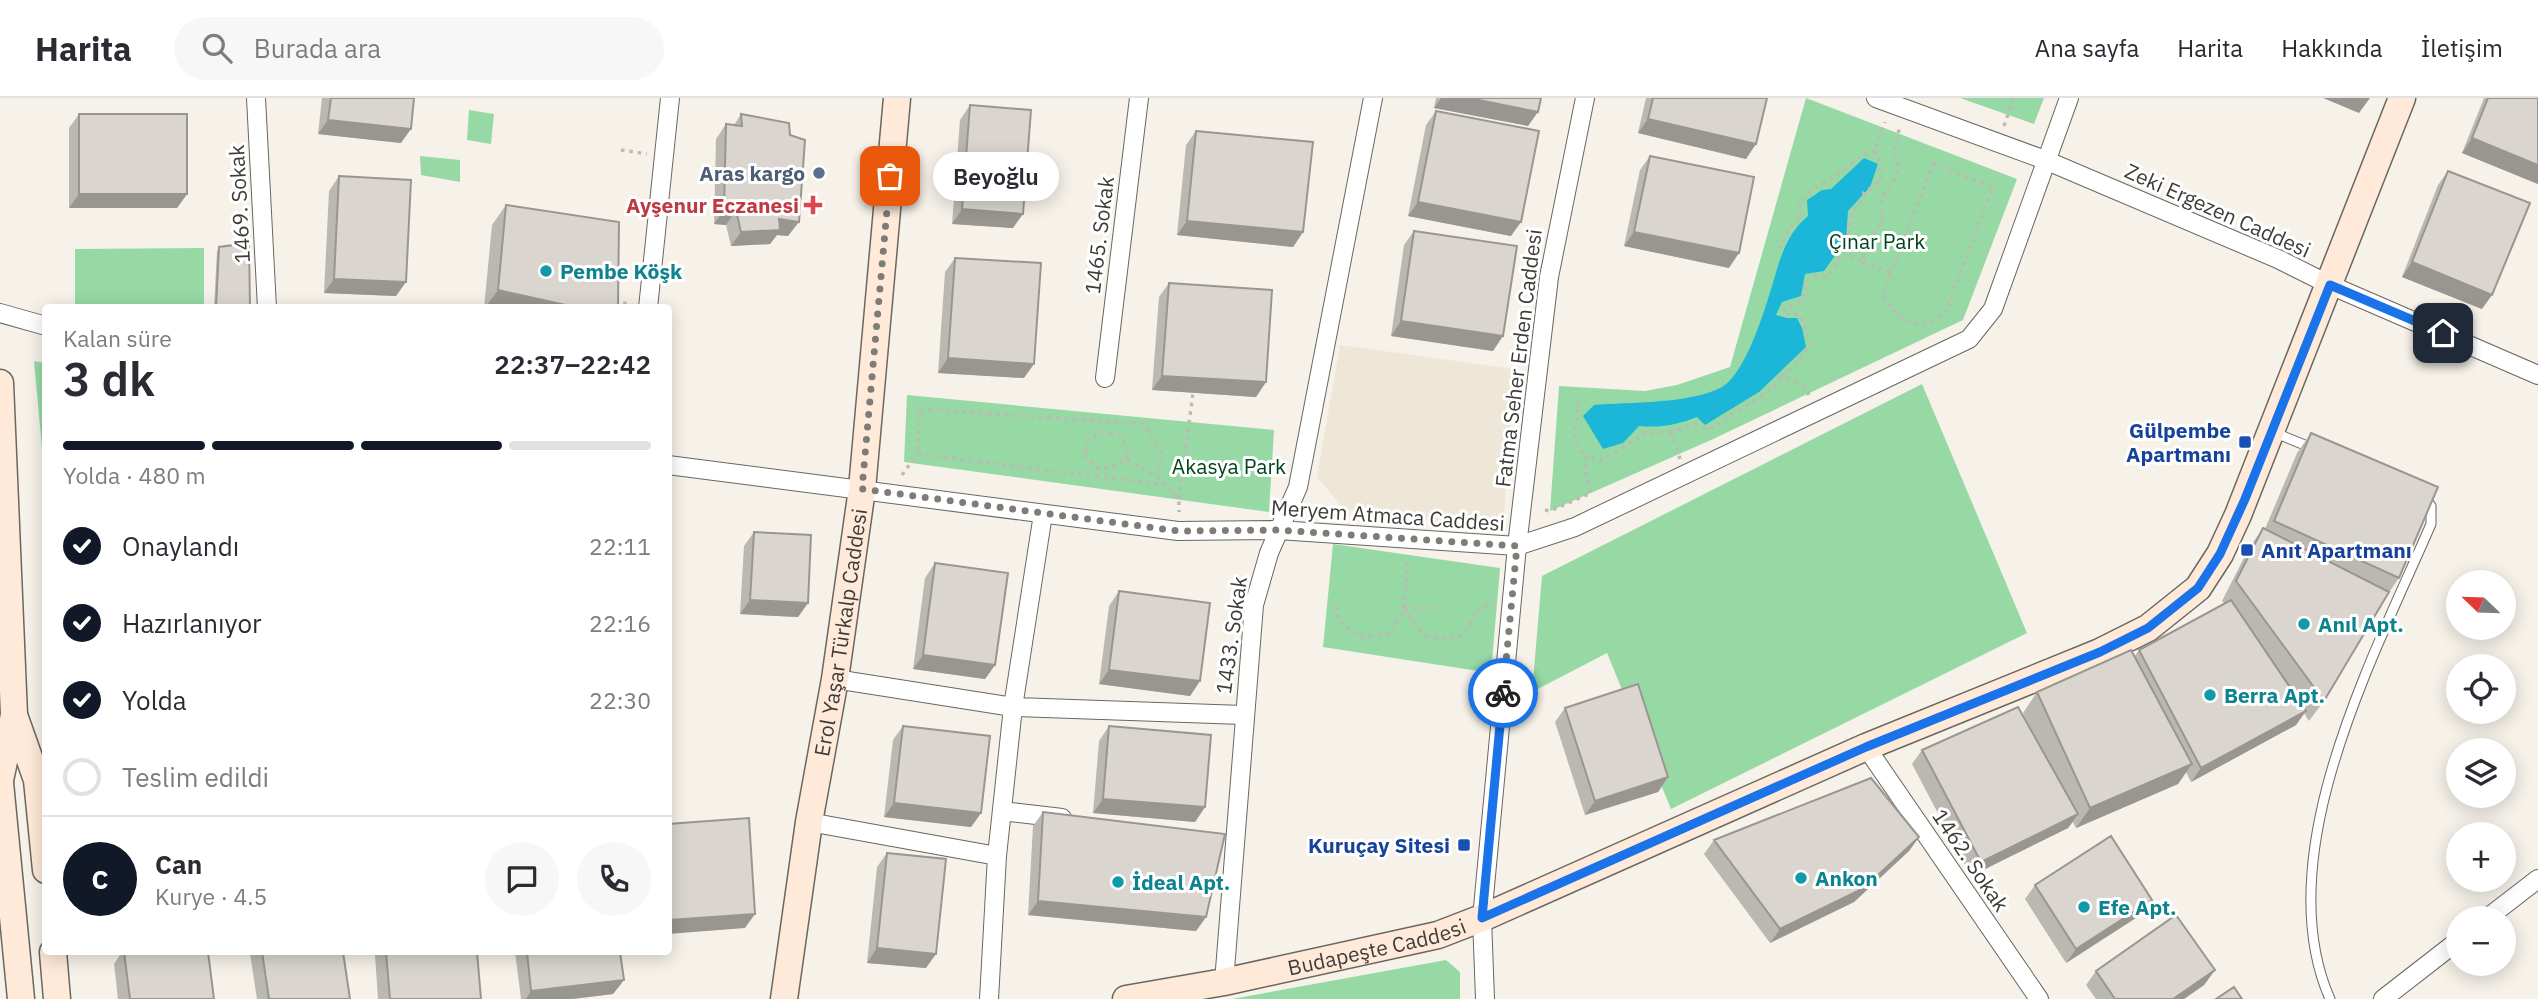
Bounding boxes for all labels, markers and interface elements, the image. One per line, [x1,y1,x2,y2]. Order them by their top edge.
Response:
search box [174,17,664,80]
text: Harita [35,27,132,70]
icon: search [198,29,236,67]
text: Burada ara [254,31,381,65]
text: Ana sayfa [2035,32,2139,64]
text: Harita [2177,32,2243,64]
text: Hakkında [2281,32,2383,64]
text: İletişim [2421,32,2503,64]
street label: 1469. Sokak [222,144,256,264]
pin [860,146,920,206]
callout: Beyoğlu [932,152,1058,200]
street label: Zeki Ergezen Caddesi [2121,156,2315,264]
icon: bag [871,157,909,195]
place label: Aras kargo [699,159,805,187]
text: Beyoğlu [953,161,1039,191]
marker: Aras kargo [811,165,827,181]
street label: 1465. Sokak [1078,175,1120,295]
place label: Ayşenur Eczanesi [626,191,799,219]
marker: Ayşenur Eczanesi [805,197,821,213]
street label: Fatma Seher Erden Caddesi [1488,227,1548,489]
park label: Çınar Park [1829,227,1925,255]
place label: Pembe Köşk [560,257,683,285]
marker: Pembe Köşk [538,263,554,279]
pin [2413,303,2473,363]
icon: home [2424,314,2462,352]
text: Kalan süre [63,323,172,353]
text: 22:37–22:42 [494,347,651,381]
text: 3 dk [63,349,155,409]
place label: Gülpembe Apartmanı [2126,416,2231,468]
marker: Gülpembe Apartmanı [2237,434,2253,450]
park label: Akasya Park [1172,452,1286,480]
text: Yolda · 480 m [63,460,206,490]
street label: Meryem Atmaca Caddesi [1270,493,1506,537]
street label: Erol Yaşar Türkalp Caddesi [807,507,873,759]
icon: check [63,527,101,565]
text: Onaylandı [122,529,239,563]
text: 22:11 [589,531,651,561]
place label: Anıt Apartmanı [2261,536,2412,564]
marker: Anıt Apartmanı [2239,542,2255,558]
north arrow [2446,570,2516,640]
map controls [2446,570,2516,976]
street label: 1433. Sokak [1209,574,1253,696]
icon: check [63,604,101,642]
text: Hazırlanıyor [122,606,262,640]
text: 22:16 [589,608,651,638]
place label: Anıl Apt. [2318,610,2404,638]
marker: Anıl Apt. [2296,616,2312,632]
button: locate [2446,654,2516,724]
courier [1468,658,1538,728]
icon: bike [1484,674,1522,712]
icon: check [63,681,101,719]
place label: Berra Apt. [2224,681,2325,709]
text: Yolda [122,683,187,717]
text: 22:30 [589,685,651,715]
marker: Berra Apt. [2202,687,2218,703]
button: layers [2446,738,2516,808]
text: Teslim edildi [122,760,269,794]
street label: 1462. Sokak [1926,803,2016,917]
button: + [2446,822,2516,892]
place label: Kuruçay Sitesi [1308,831,1450,859]
marker: Kuruçay Sitesi [1456,837,1472,853]
button: chat [485,842,559,916]
button: phone [577,842,651,916]
text: Can [155,847,202,881]
text: C [92,862,108,896]
place label: Ankon [1815,864,1878,892]
place label: İdeal Apt. [1132,868,1230,896]
marker: Ankon [1793,870,1809,886]
marker: İdeal Apt. [1110,874,1126,890]
text: Kurye · 4.5 [155,881,267,911]
place label: Efe Apt. [2098,893,2177,921]
marker: Efe Apt. [2076,899,2092,915]
button: − [2446,906,2516,976]
street label: Budapeşte Caddesi [1285,912,1470,982]

